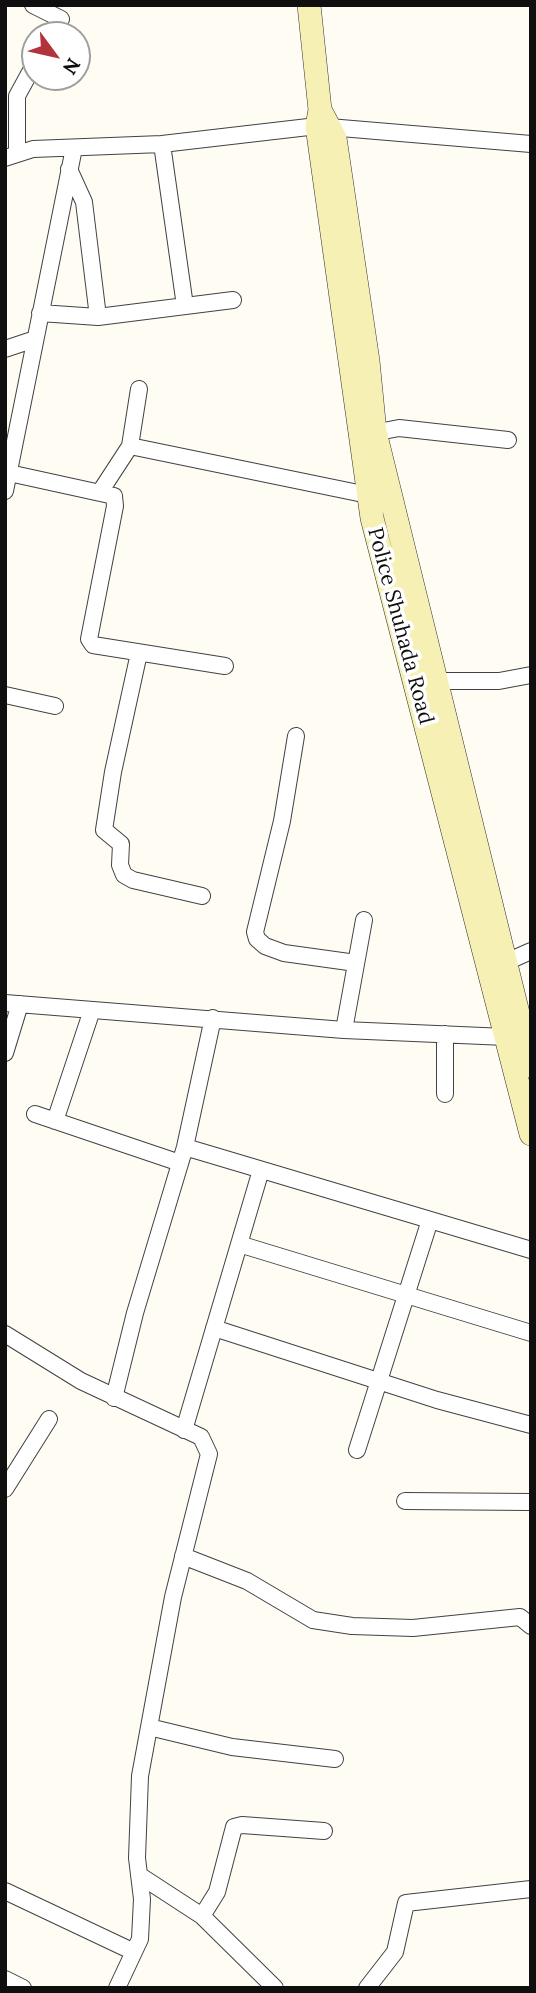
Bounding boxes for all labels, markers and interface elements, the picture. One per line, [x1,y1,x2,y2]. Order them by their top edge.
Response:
north arrow [21,21,91,91]
text: N [58,54,86,79]
street label: Police Shuhada Road [362,525,438,727]

